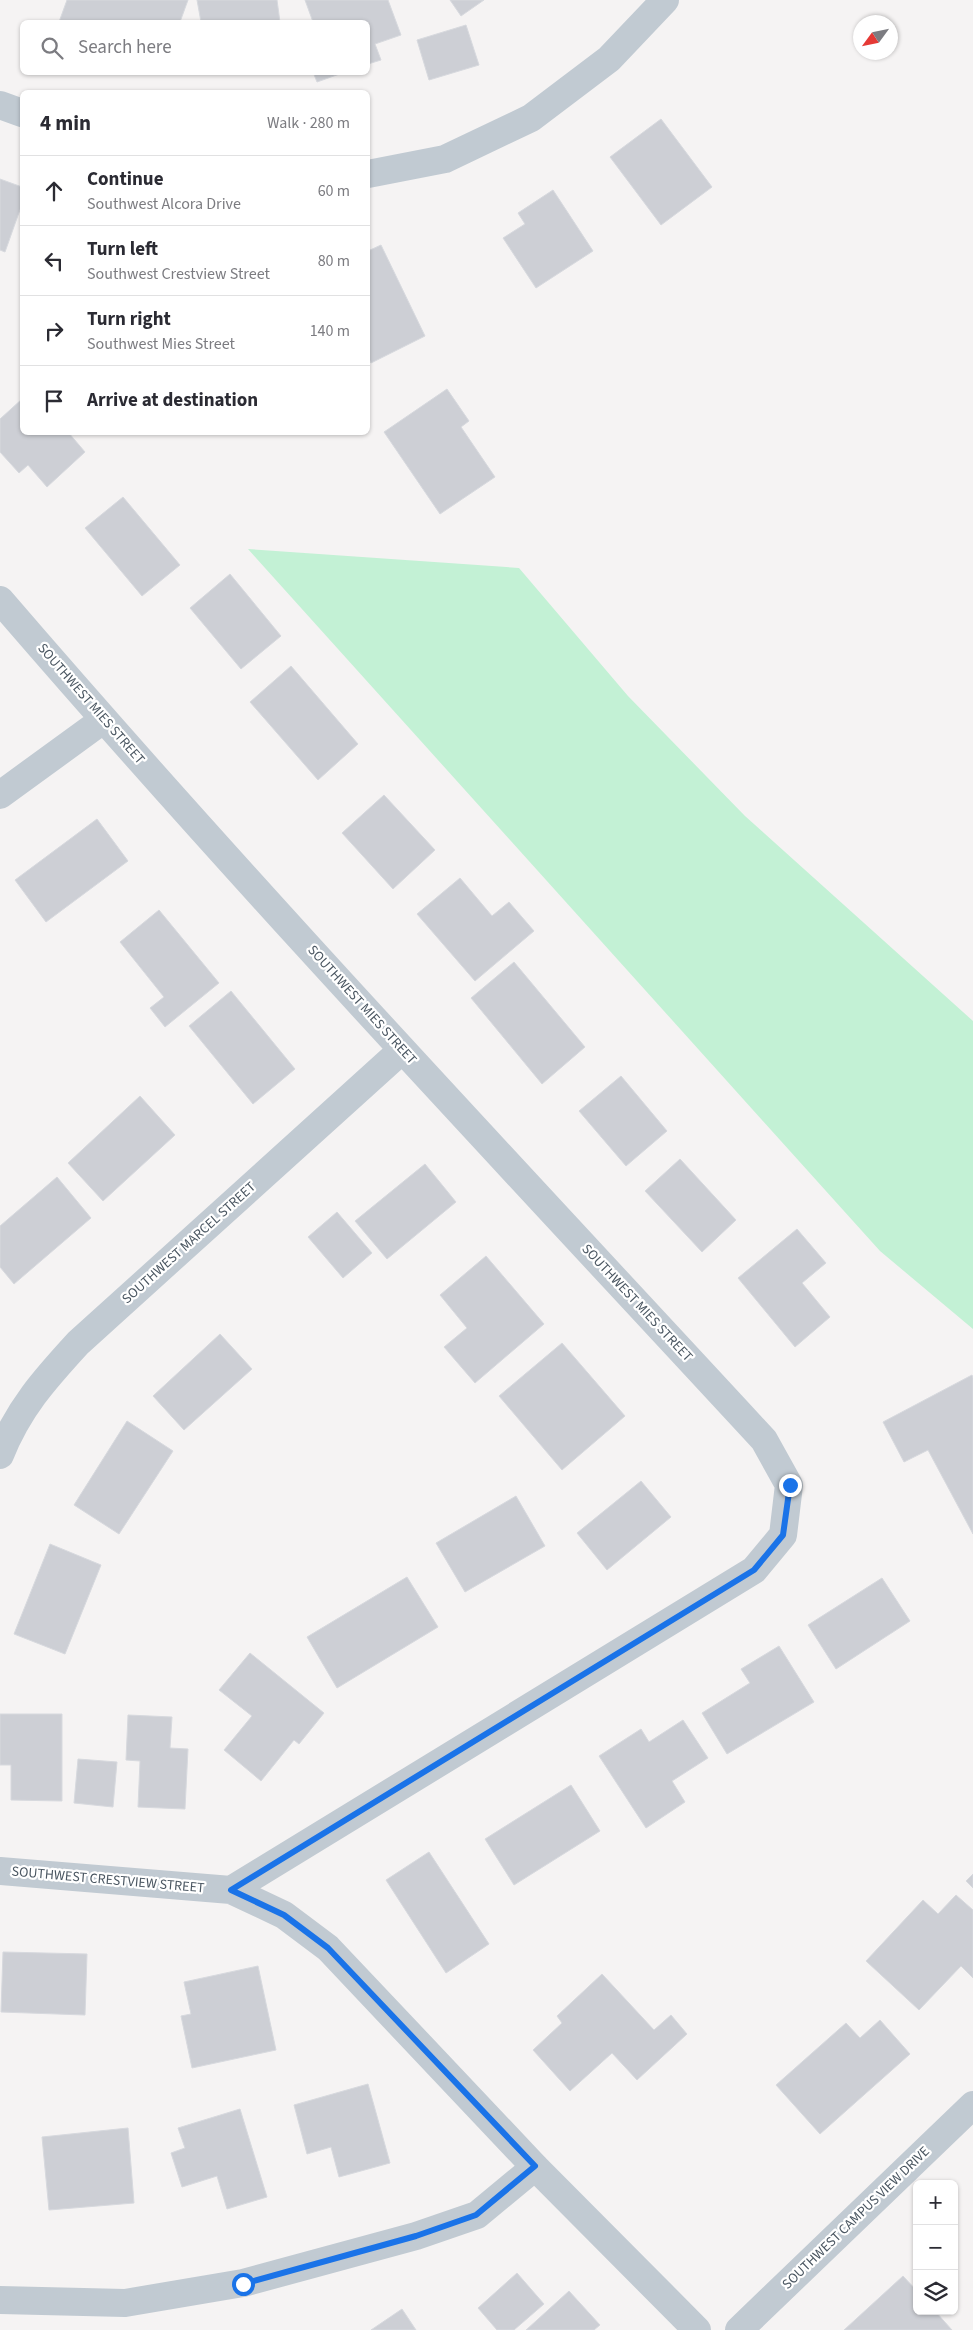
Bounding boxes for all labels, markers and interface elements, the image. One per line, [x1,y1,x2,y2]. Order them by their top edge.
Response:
north arrow [853,15,898,60]
search box [20,20,370,75]
icon: search [38,34,66,62]
text: Search here [78,34,172,61]
text: 4 min [40,108,91,138]
text: Walk · 280 m [267,112,350,134]
text: Continue [87,166,164,193]
icon: ahead [40,177,68,205]
text: 60 m [318,180,350,202]
text: Southwest Alcora Drive [87,193,241,215]
text: Turn left [87,236,158,263]
icon: left [40,247,68,275]
text: 80 m [318,250,350,272]
text: Southwest Crestview Street [87,263,270,285]
text: Turn right [87,306,171,333]
icon: right [40,317,68,345]
text: 140 m [310,320,350,342]
text: Southwest Mies Street [87,333,235,355]
icon: arrive [40,387,68,415]
text: Arrive at destination [87,387,258,414]
street label: SOUTHWEST MIES STREET [33,639,150,769]
street label: SOUTHWEST MIES STREET [303,941,422,1070]
street label: SOUTHWEST MARCEL STREET [118,1177,261,1309]
street label: SOUTHWEST MIES STREET [577,1240,697,1367]
route end [779,1474,802,1497]
street label: SOUTHWEST CRESTVIEW STREET [11,1862,206,1898]
street label: SOUTHWEST CAMPUS VIEW DRIVE [778,2142,934,2294]
map controls [913,2180,958,2315]
button: + [913,2180,958,2225]
button: − [913,2225,958,2270]
button: layers [913,2270,958,2315]
route start [232,2273,255,2296]

